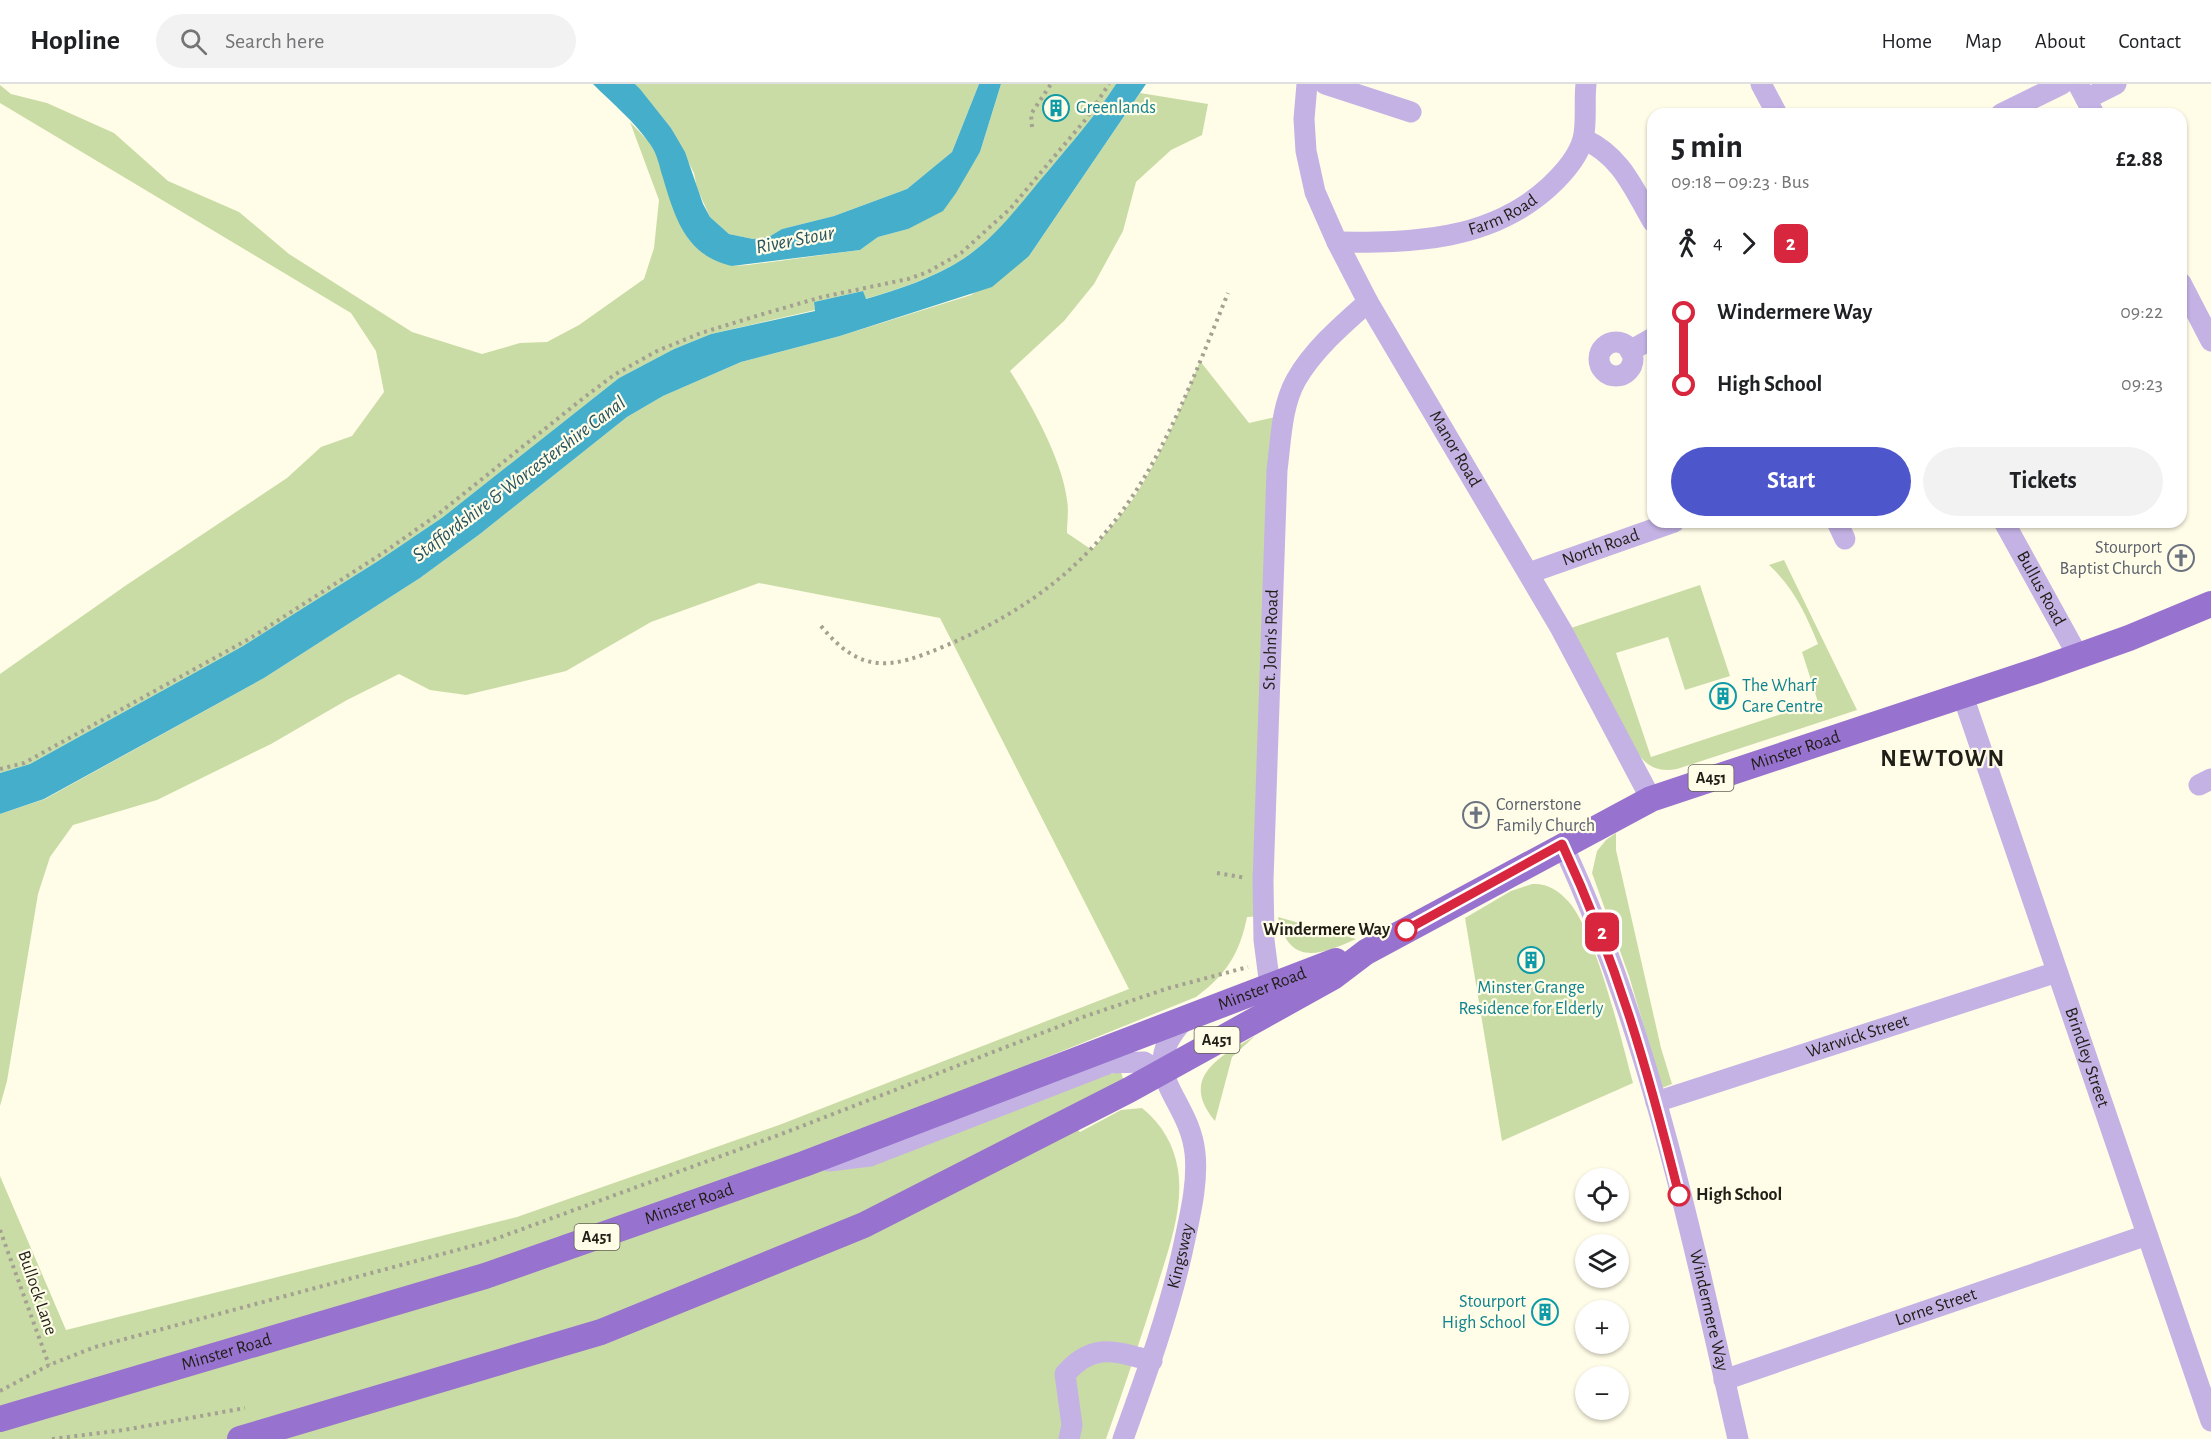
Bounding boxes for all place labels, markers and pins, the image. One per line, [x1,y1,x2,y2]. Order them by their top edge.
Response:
building icon: Greenlands [1041,93,1071,123]
place label: Greenlands [1076,99,1156,117]
place label: Stourport Baptist Church [2060,539,2162,578]
church icon: Stourport Baptist Church [2166,543,2196,573]
place label: The Wharf Care Centre [1742,677,1823,716]
building icon: The Wharf Care Centre [1708,681,1738,711]
place label: Cornerstone Family Church [1496,796,1595,835]
church icon: Cornerstone Family Church [1461,800,1491,830]
marker: Windermere Way [1395,919,1417,941]
place label: Windermere Way [1263,921,1391,939]
building icon: Minster Grange Residence for Elderly [1516,945,1546,975]
place label: Minster Grange Residence for Elderly [1458,979,1604,1018]
marker: High School [1668,1184,1690,1206]
place label: High School [1696,1186,1782,1204]
place label: Stourport High School [1442,1293,1526,1332]
building icon: Stourport High School [1530,1297,1560,1327]

